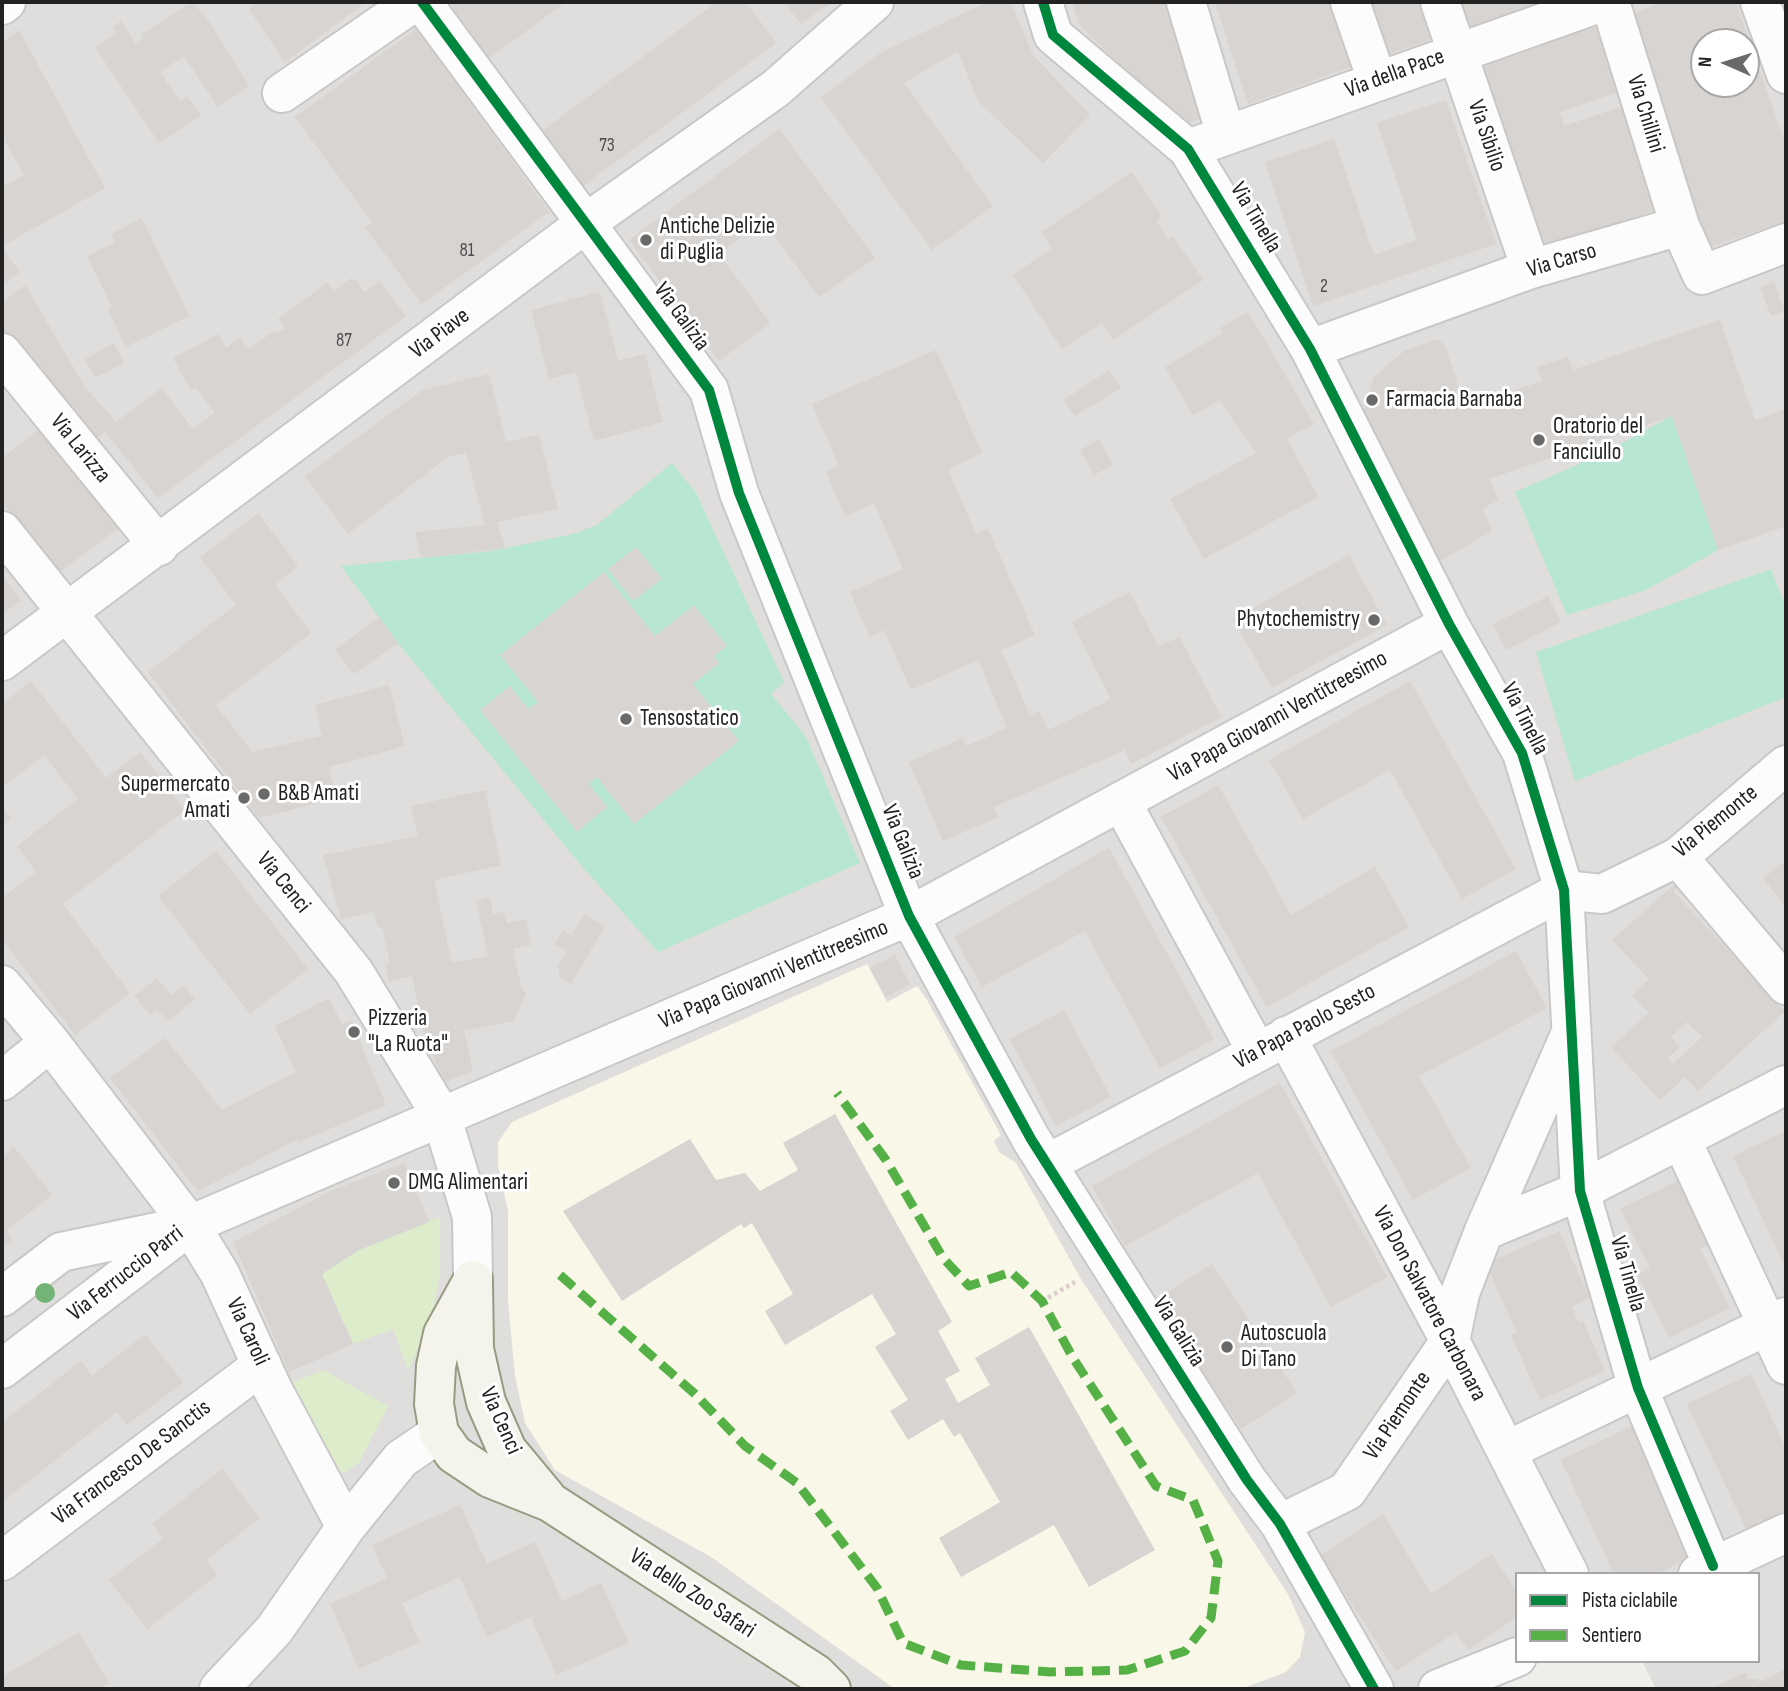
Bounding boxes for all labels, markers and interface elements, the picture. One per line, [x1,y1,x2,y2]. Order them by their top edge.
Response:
north arrow [1690,28,1760,98]
street label: Via della Pace [1342,43,1448,105]
text: N [1694,56,1717,68]
street label: Via Chillini [1620,72,1670,156]
street label: Via Sibilio [1461,97,1511,175]
house number: 73 [599,135,615,157]
street label: Via Tinella [1223,178,1287,258]
place label: Antiche Delizie di Puglia [660,213,775,267]
marker: Antiche Delizie di Puglia [638,232,654,248]
street label: Via Carso [1524,237,1600,285]
house number: 81 [460,240,474,262]
house number: 2 [1320,276,1328,298]
street label: Via Galizia [647,277,715,357]
street label: Via Piave [405,303,475,365]
house number: 87 [336,330,352,352]
place label: Farmacia Barnaba [1386,386,1522,414]
marker: Farmacia Barnaba [1364,392,1380,408]
street label: Via Larizza [44,409,116,489]
place label: Oratorio del Fanciullo [1553,413,1643,467]
marker: Oratorio del Fanciullo [1531,432,1547,448]
place label: Phytochemistry [1237,606,1360,634]
marker: Phytochemistry [1366,612,1382,628]
street label: Via Papa Giovanni Ventitreesimo [1164,645,1392,789]
street label: Via Tinella [1494,678,1554,760]
place label: Tensostatico [640,705,739,733]
marker: Tensostatico [618,711,634,727]
place label: Supermercato Amati [121,771,230,825]
place label: B&B Amati [278,780,359,808]
street label: Via Piemonte [1668,780,1764,864]
marker: B&B Amati [256,786,272,802]
marker: Supermercato Amati [236,790,252,806]
street label: Via Galizia [875,801,929,883]
street label: Via Cenci [250,847,316,919]
street label: Via Papa Giovanni Ventitreesimo [655,914,893,1036]
street label: Via Papa Paolo Sesto [1229,978,1381,1076]
place label: Pizzeria "La Ruota" [368,1005,448,1059]
marker: Pizzeria "La Ruota" [346,1024,362,1040]
place label: DMG Alimentari [408,1169,528,1197]
marker: DMG Alimentari [386,1175,402,1191]
street label: Via Don Salvatore Carbonara [1366,1202,1492,1406]
street label: Via Ferruccio Parri [63,1220,189,1328]
street label: Via Tinella [1603,1233,1651,1315]
street label: Via Galizia [1146,1292,1210,1372]
street label: Via Caroli [219,1294,275,1370]
place label: Autoscuola Di Tano [1241,1320,1327,1374]
marker: Autoscuola Di Tano [1219,1339,1235,1355]
street label: Via Piemonte [1358,1367,1438,1465]
street label: Via Cenci [473,1383,527,1459]
street label: Via Francesco De Sanctis [47,1394,217,1532]
street label: Via dello Zoo Safari [624,1543,760,1645]
legend [1515,1572,1760,1663]
text: Pista ciclabile [1582,1588,1678,1613]
text: Sentiero [1582,1623,1642,1648]

